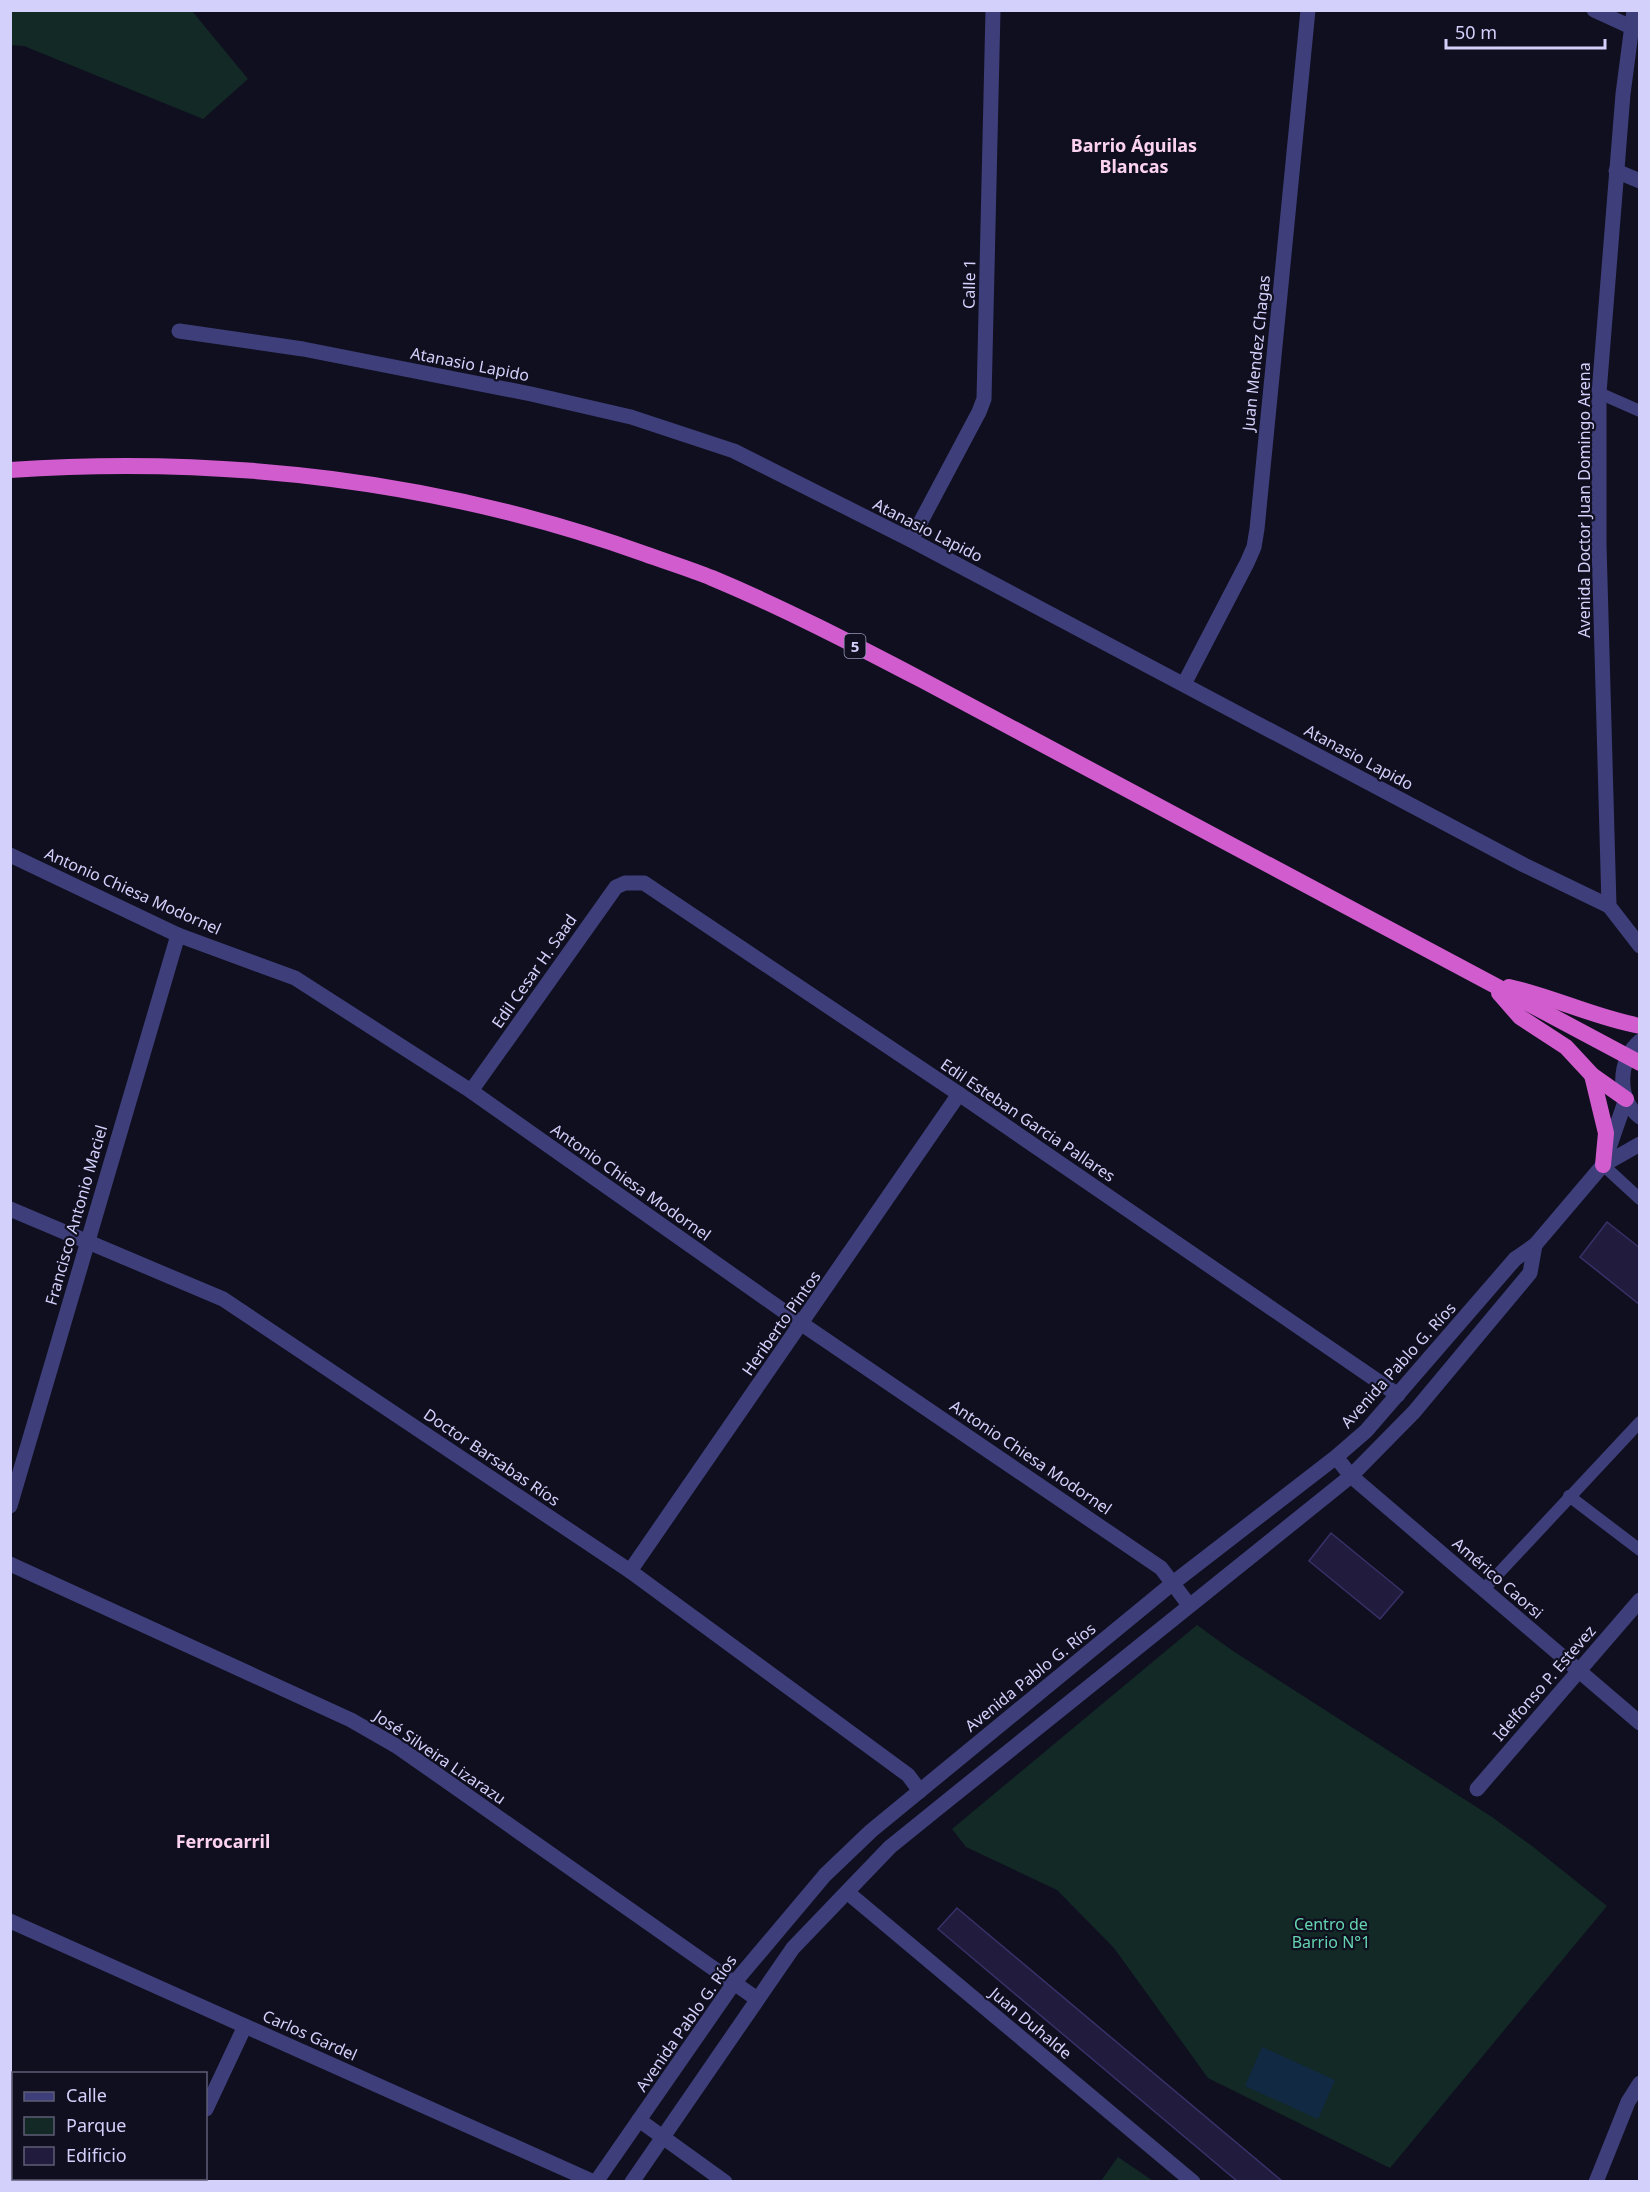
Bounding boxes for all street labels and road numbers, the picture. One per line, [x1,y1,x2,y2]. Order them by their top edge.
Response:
street label: Calle 1 [958,259,980,309]
street label: Juan Mendez Chagas [1237,274,1275,434]
street label: Atanasio Lapido [409,342,531,386]
street label: Avenida Doctor Juan Domingo Arena [1573,362,1595,638]
street label: Atanasio Lapido [869,493,987,567]
road number: 5 [844,634,866,658]
street label: Atanasio Lapido [1301,719,1417,795]
street label: Antonio Chiesa Modornel [41,842,225,940]
street label: Edil Cesar H. Saad [486,910,582,1032]
street label: Edil Esteban Garcia Pallares [936,1053,1120,1187]
street label: Antonio Chiesa Modornel [547,1118,715,1246]
street label: Francisco Antonio Maciel [40,1122,112,1308]
street label: Heriberto Pintos [737,1266,825,1380]
street label: Avenida Pablo G. Ríos [1336,1297,1460,1433]
street label: Antonio Chiesa Modornel [946,1395,1116,1519]
street label: Doctor Barsabas Ríos [420,1403,564,1511]
street label: Américo Caorsi [1448,1532,1548,1624]
street label: Avenida Pablo G. Ríos [960,1617,1100,1737]
street label: Idelfonso P. Estevez [1488,1620,1600,1746]
street label: José Silveira Lizarazu [368,1704,510,1809]
street label: Avenida Pablo G. Ríos [630,1950,742,2096]
street label: Juan Duhalde [984,1981,1077,2064]
street label: Carlos Gardel [259,2004,361,2066]

